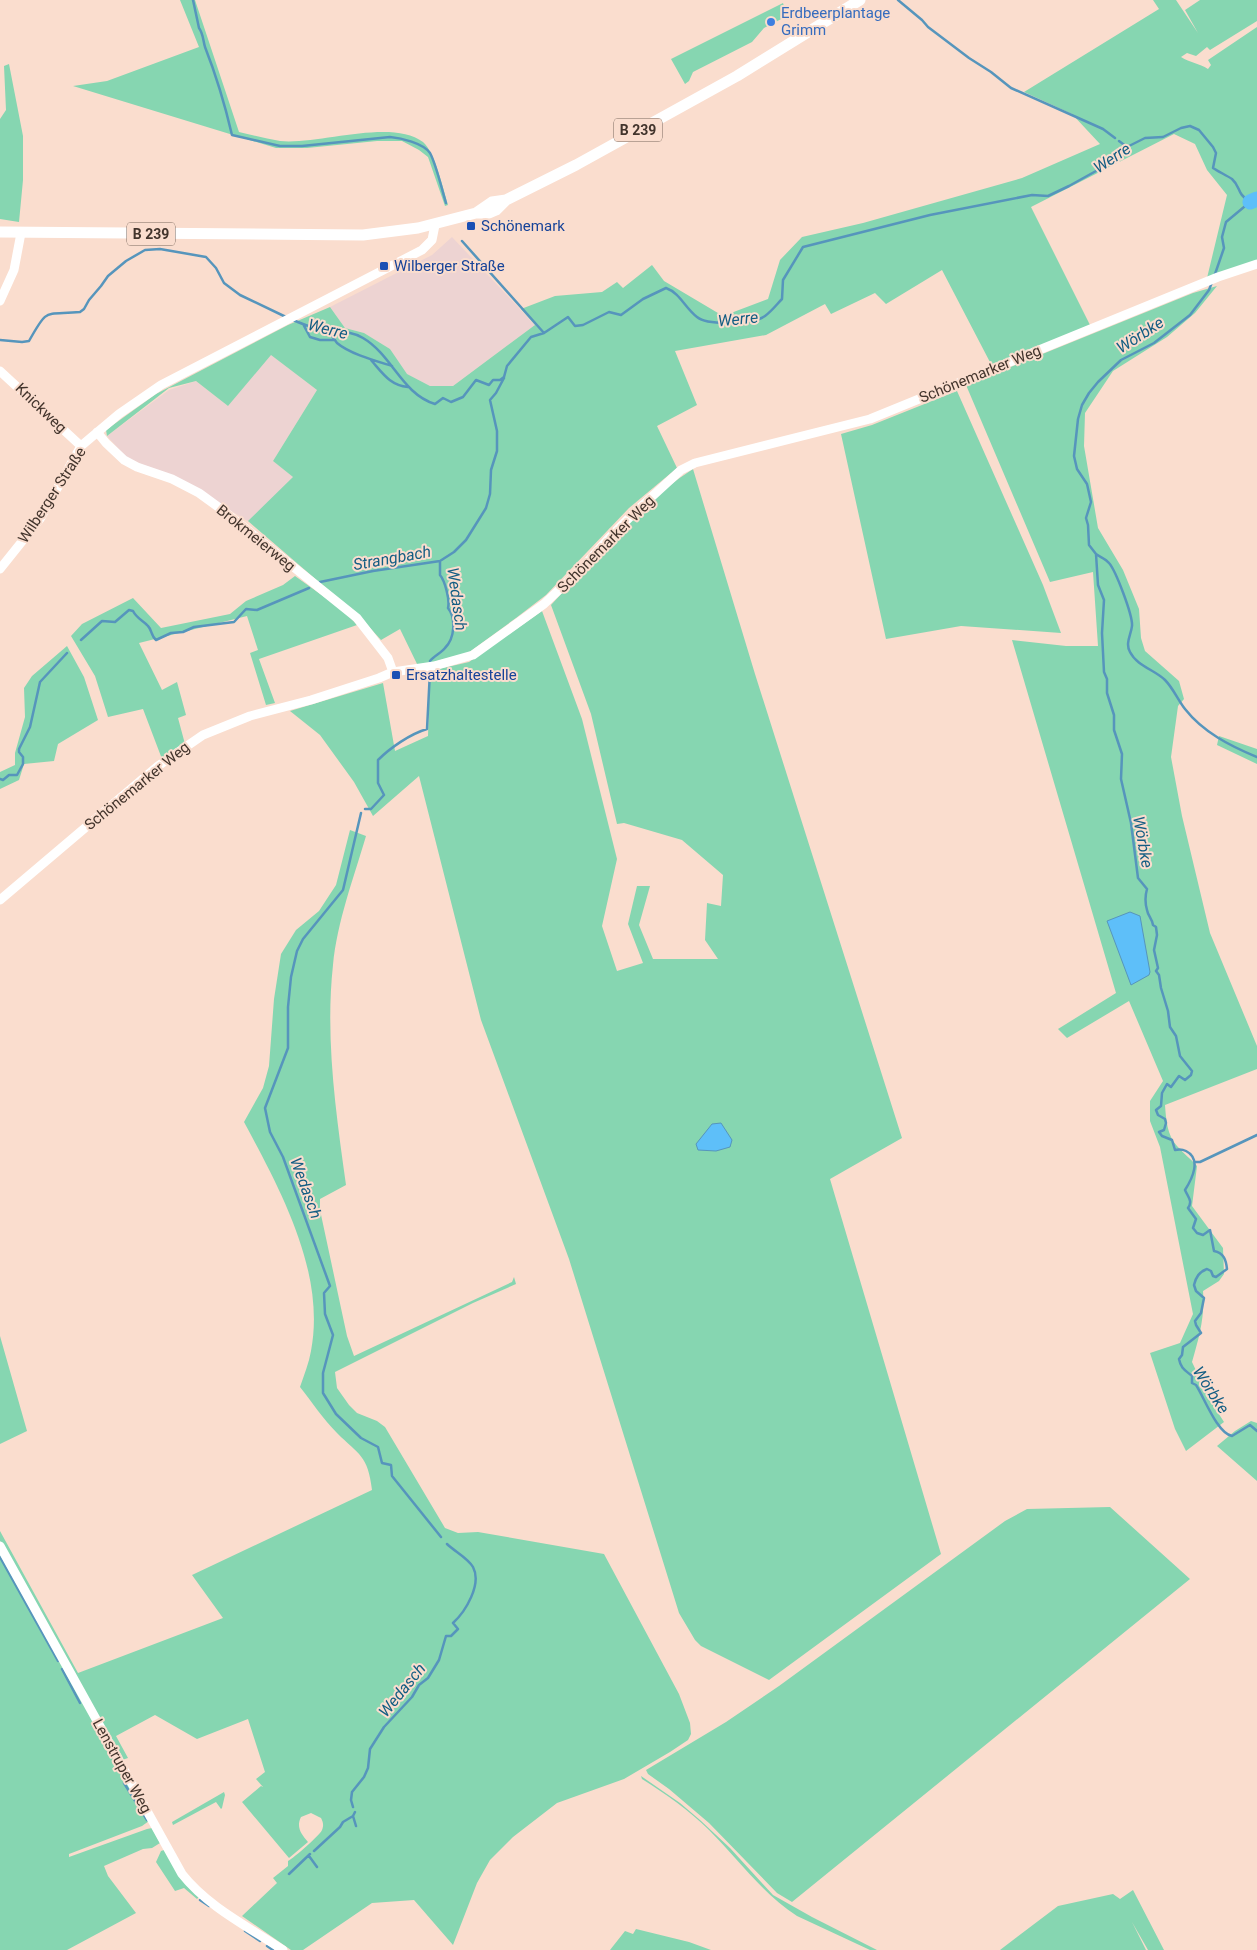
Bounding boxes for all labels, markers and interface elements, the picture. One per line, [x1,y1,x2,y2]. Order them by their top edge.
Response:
place label: Erdbeerplantage Grimm [781,4,890,39]
marker: Erdbeerplantage Grimm [765,16,777,28]
road number: B 239 [614,118,662,142]
water label: Werre [1090,139,1134,177]
place label: Schönemark [481,217,565,235]
marker: Schönemark [465,220,477,232]
road number: B 239 [127,222,175,245]
place label: Wilberger Straße [394,257,505,275]
marker: Wilberger Straße [378,260,390,272]
water label: Werre [717,307,759,331]
water label: Wörbke [1113,313,1167,357]
water label: Werre [306,315,350,343]
street label: Schönemarker Weg [916,341,1044,407]
street label: Knickweg [12,379,70,437]
street label: Wilberger Straße [14,444,90,546]
street label: Schönemarker Weg [554,492,658,596]
street label: Brokmeierweg [213,501,299,575]
water label: Strangbach [352,542,432,574]
water label: Wedasch [443,566,471,632]
place label: Ersatzhaltestelle [406,666,517,684]
marker: Ersatzhaltestelle [390,669,402,681]
street label: Schönemarker Weg [81,738,193,834]
water label: Wörbke [1129,815,1157,869]
water label: Wedasch [286,1155,326,1221]
water label: Wörbke [1189,1363,1233,1417]
water label: Wedasch [375,1659,429,1721]
street label: Lenstruper Weg [89,1716,155,1816]

